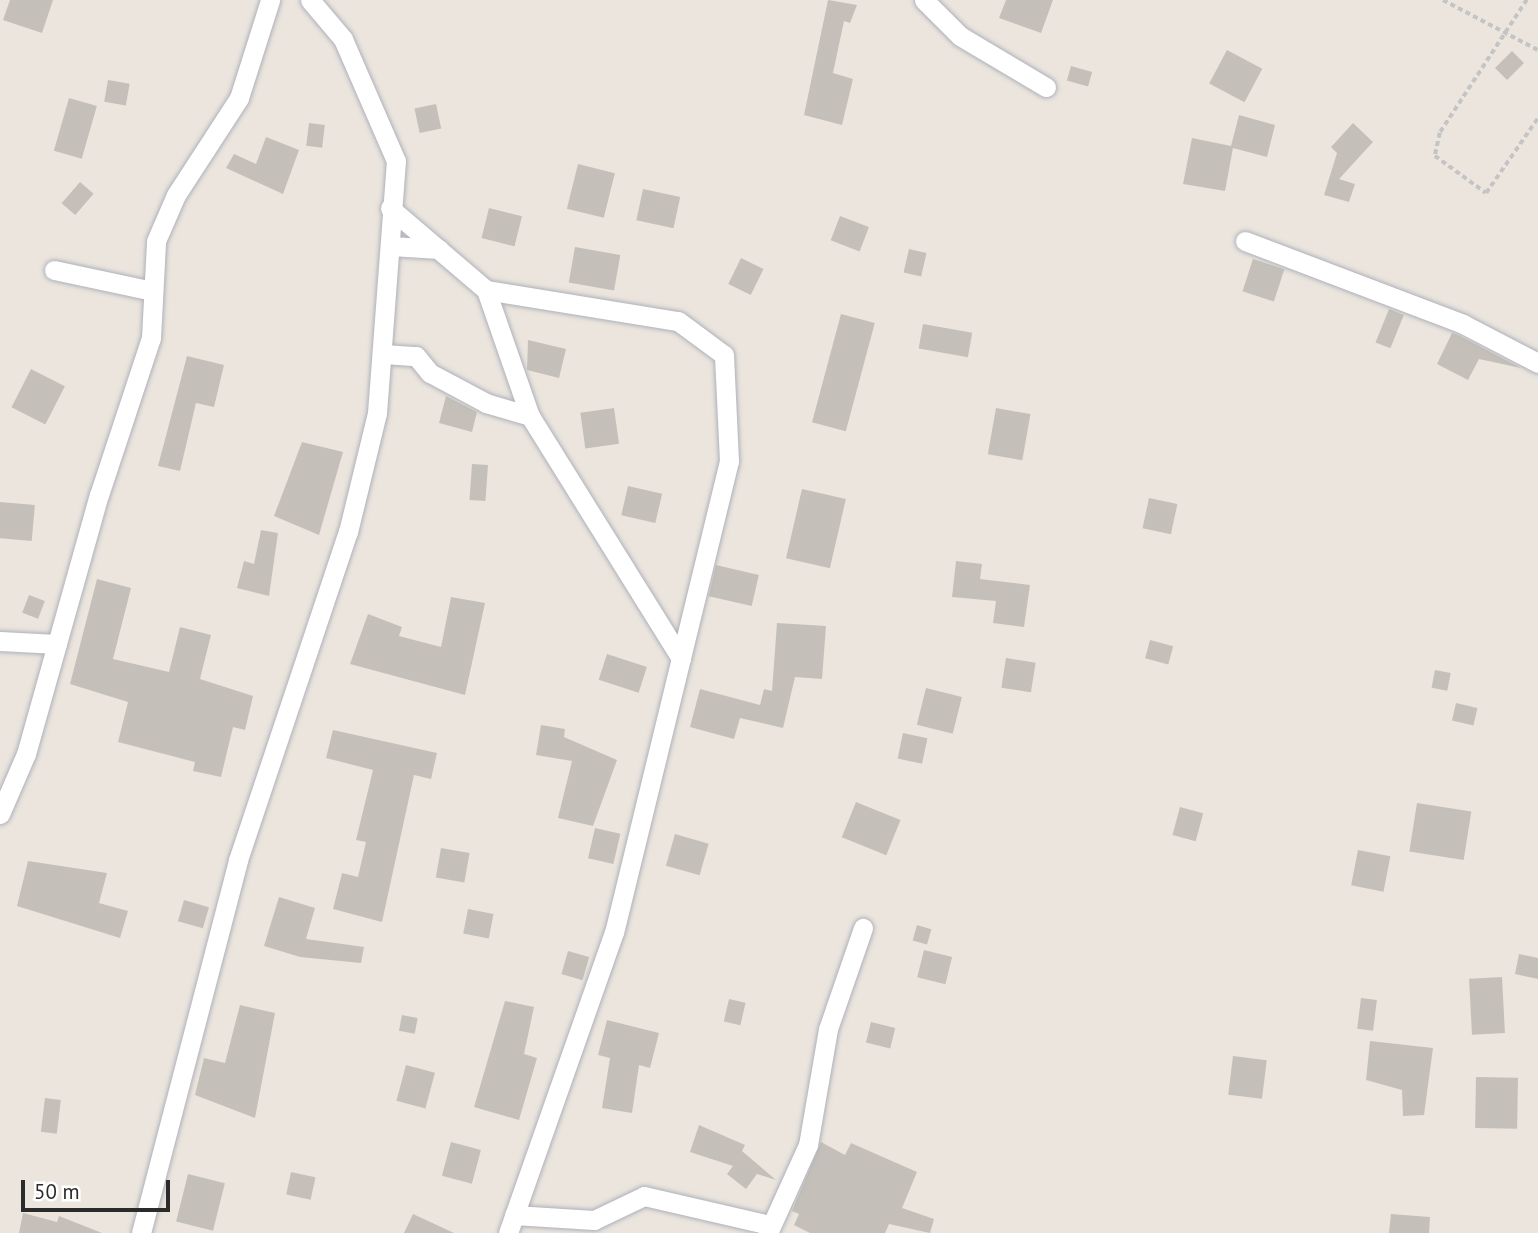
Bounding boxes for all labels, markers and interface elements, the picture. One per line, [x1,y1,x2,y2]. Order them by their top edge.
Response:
scale bar [24,1166,173,1210]
text: 50 m [34,1178,80,1205]

